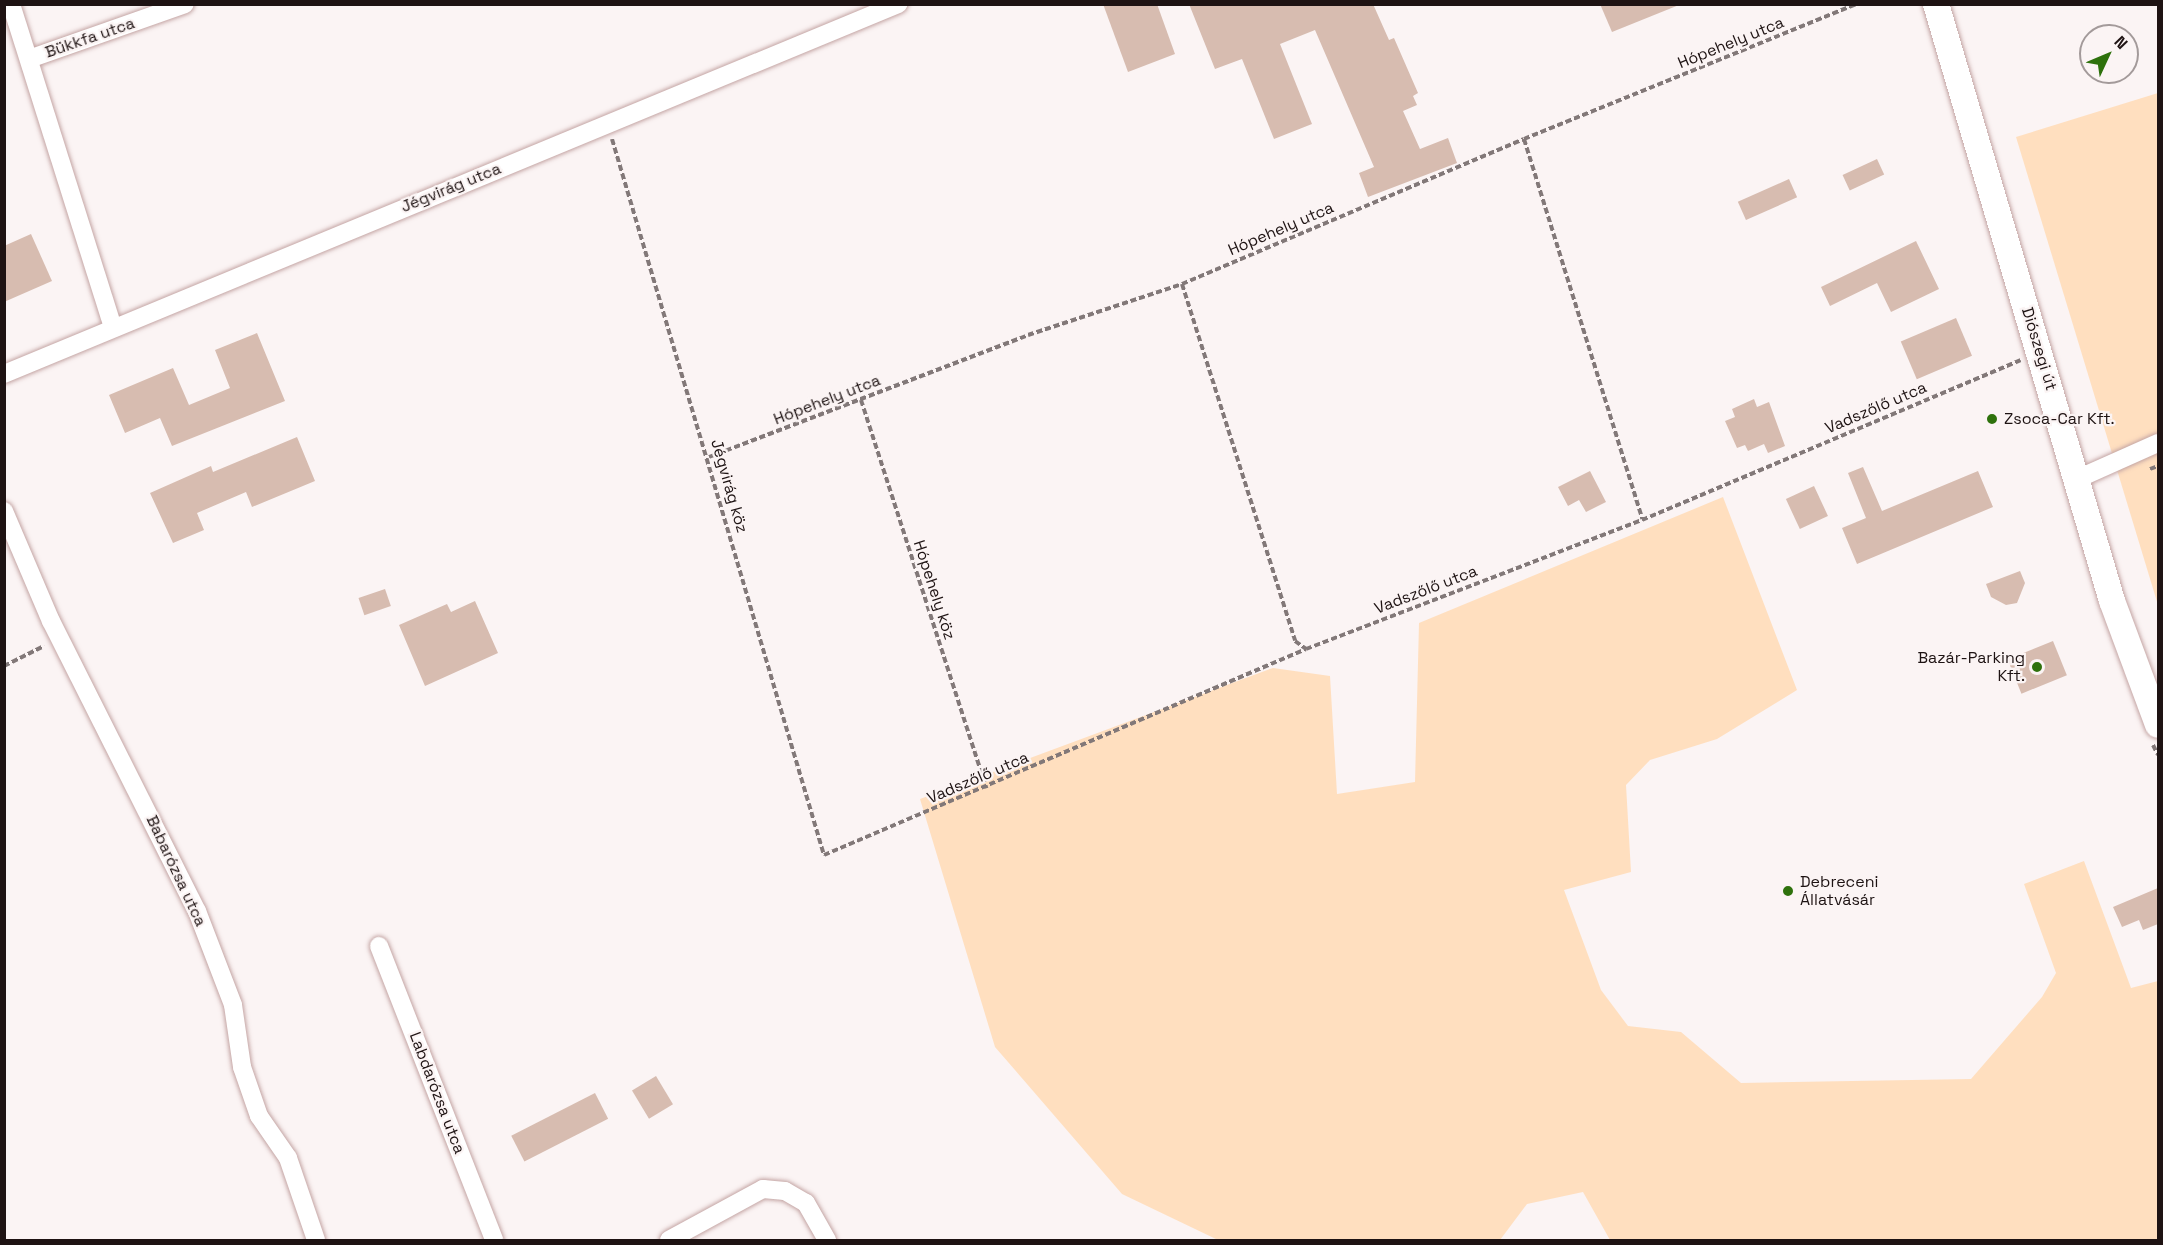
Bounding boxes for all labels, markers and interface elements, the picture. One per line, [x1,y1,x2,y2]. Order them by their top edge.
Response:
street label: Hópehely utca [1675,13,1787,73]
street label: Bükkfa utca [43,14,137,62]
north arrow [2079,24,2139,84]
text: N [2110,31,2132,54]
street label: Jégvirág utca [398,159,504,217]
street label: Hópehely utca [1225,198,1337,260]
street label: Diószegi út [2017,305,2061,393]
street label: Hópehely utca [771,371,883,429]
street label: Vadszőlő utca [1822,378,1930,438]
place label: Zsoca-Car Kft. [2004,409,2115,429]
marker: Zsoca-Car Kft. [1985,412,1999,426]
street label: Jégvirág köz [706,437,752,535]
street label: Hópehely köz [909,538,959,642]
street label: Vadszőlő utca [1372,562,1480,618]
place label: Bazár-Parking Kft. [1917,648,2025,686]
marker: Bazár-Parking Kft. [2030,660,2044,674]
street label: Vadszőlő utca [924,748,1032,808]
street label: Babarózsa utca [142,812,210,930]
place label: Debreceni Állatvásár [1800,872,1878,910]
marker: Debreceni Állatvásár [1781,884,1795,898]
street label: Labdarózsa utca [405,1029,469,1157]

